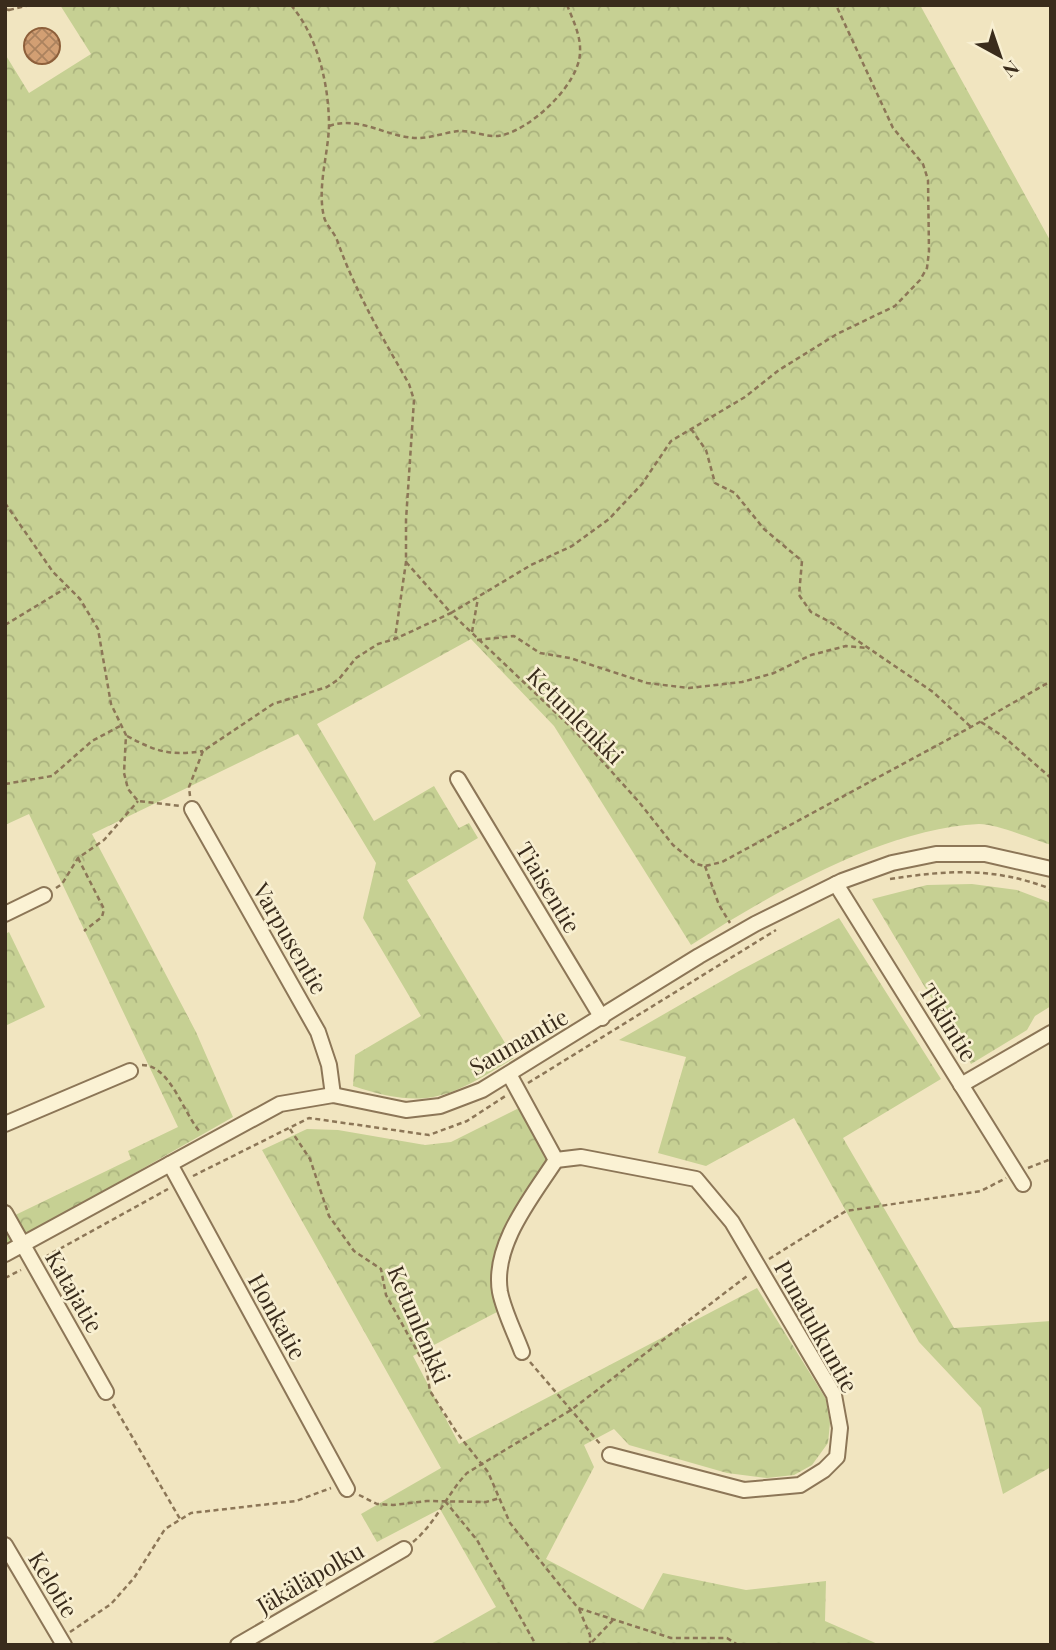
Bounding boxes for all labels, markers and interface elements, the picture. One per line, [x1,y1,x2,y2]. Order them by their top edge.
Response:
north arrow [965,21,1035,91]
text: N [998,55,1025,84]
street label: Ketunlenkki [521,660,631,770]
street label: Tiaisentie [510,836,588,938]
street label: Varpusentie [246,876,335,999]
street label: Tiklintie [913,977,985,1067]
street label: Saumantie [463,1000,573,1082]
street label: Katajatie [39,1244,111,1338]
street label: Punatulkuntie [768,1254,866,1398]
street label: Ketunlenkki [381,1260,459,1388]
street label: Honkatie [242,1267,314,1365]
street label: Jäkäläpolku [250,1534,369,1621]
street label: Kelotie [22,1545,86,1623]

